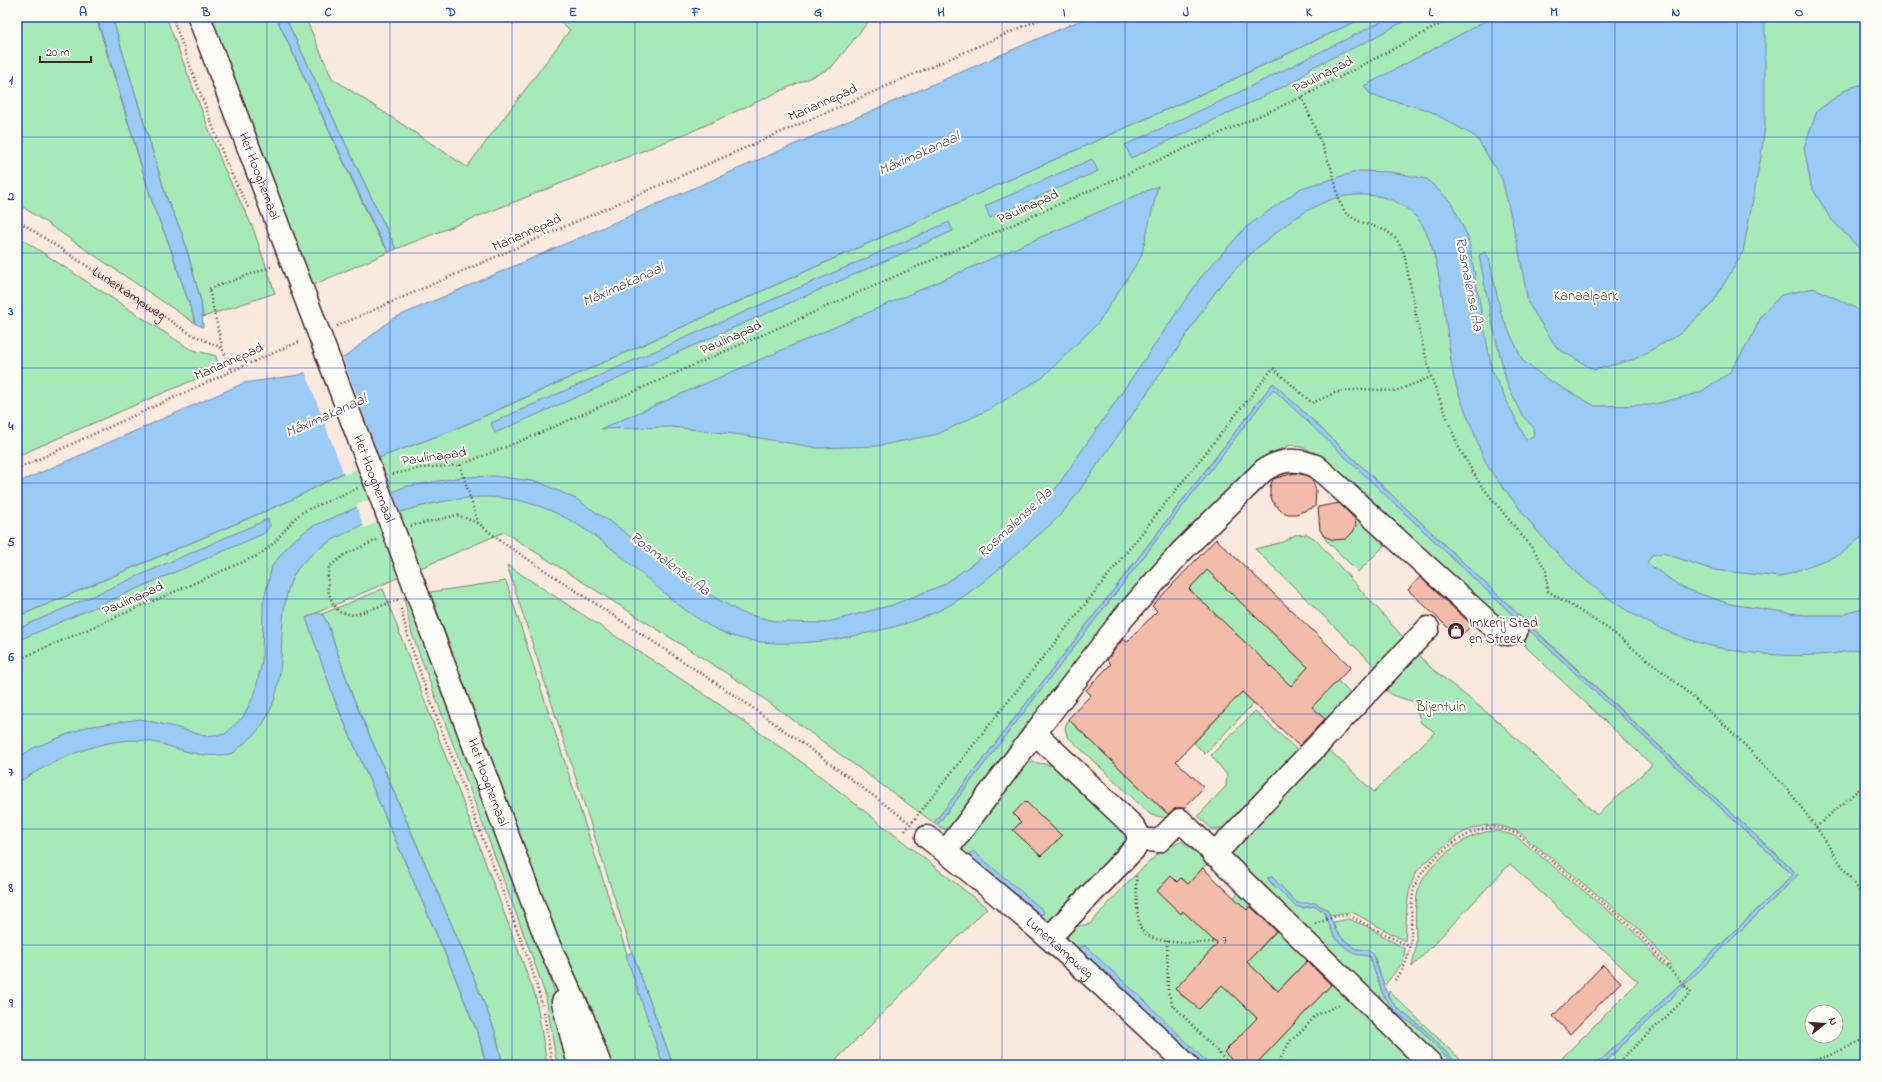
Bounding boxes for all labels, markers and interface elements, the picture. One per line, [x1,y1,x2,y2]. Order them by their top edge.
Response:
text: A [79,3,87,22]
text: B [201,3,211,22]
text: C [324,3,332,22]
text: D [445,3,456,22]
text: E [569,3,577,22]
text: F [691,3,701,22]
text: G [814,3,822,22]
text: H [937,3,945,22]
text: I [1062,3,1066,22]
text: J [1183,3,1189,22]
text: K [1306,3,1313,22]
text: L [1429,3,1435,22]
text: M [1550,3,1558,22]
text: N [1672,3,1681,22]
text: O [1795,3,1804,22]
scale bar [40,38,91,64]
text: 20 m [46,44,69,62]
street label: Paulinapad [1289,51,1357,99]
text: 1 [9,71,14,90]
street label: Mariannepad [785,78,861,128]
water label: Máximakanaal [875,125,965,182]
street label: Het Hooghemaal [233,129,285,223]
street label: Paulinapad [994,184,1062,230]
text: 2 [7,187,15,206]
street label: Mariannepad [489,208,565,258]
water label: Rosmalense Aa [1449,235,1489,334]
water label: Máximakanaal [579,256,669,313]
street label: Lunerkampweg [88,262,170,326]
park label: Kanaalpark [1554,286,1619,307]
text: 3 [7,302,14,321]
street label: Paulinapad [697,315,765,361]
street label: Mariannepad [191,337,267,387]
water label: Máximakanaal [282,387,372,444]
text: 4 [7,417,14,436]
street label: Het Hooghemaal [348,432,400,526]
street label: Paulinapad [400,442,468,472]
water label: Rosmalense Aa [973,482,1058,564]
water label: Rosmalense Aa [625,526,715,602]
text: 5 [7,533,15,552]
street label: Paulinapad [99,576,167,622]
place label: Imkerij Stad en Streek [1469,613,1538,650]
shop icon: Imkerij Stad en Streek [1446,621,1466,641]
text: 6 [7,648,14,667]
park label: Bijentuin [1415,697,1466,718]
street label: Het Hooghemaal [462,735,514,829]
text: 7 [8,763,14,782]
text: 8 [8,879,14,898]
street label: Lunerkampweg [1021,912,1098,985]
house number: 7 [1223,932,1228,950]
text: 9 [8,994,14,1013]
north arrow [1804,1004,1844,1044]
text: N [1824,1015,1841,1027]

